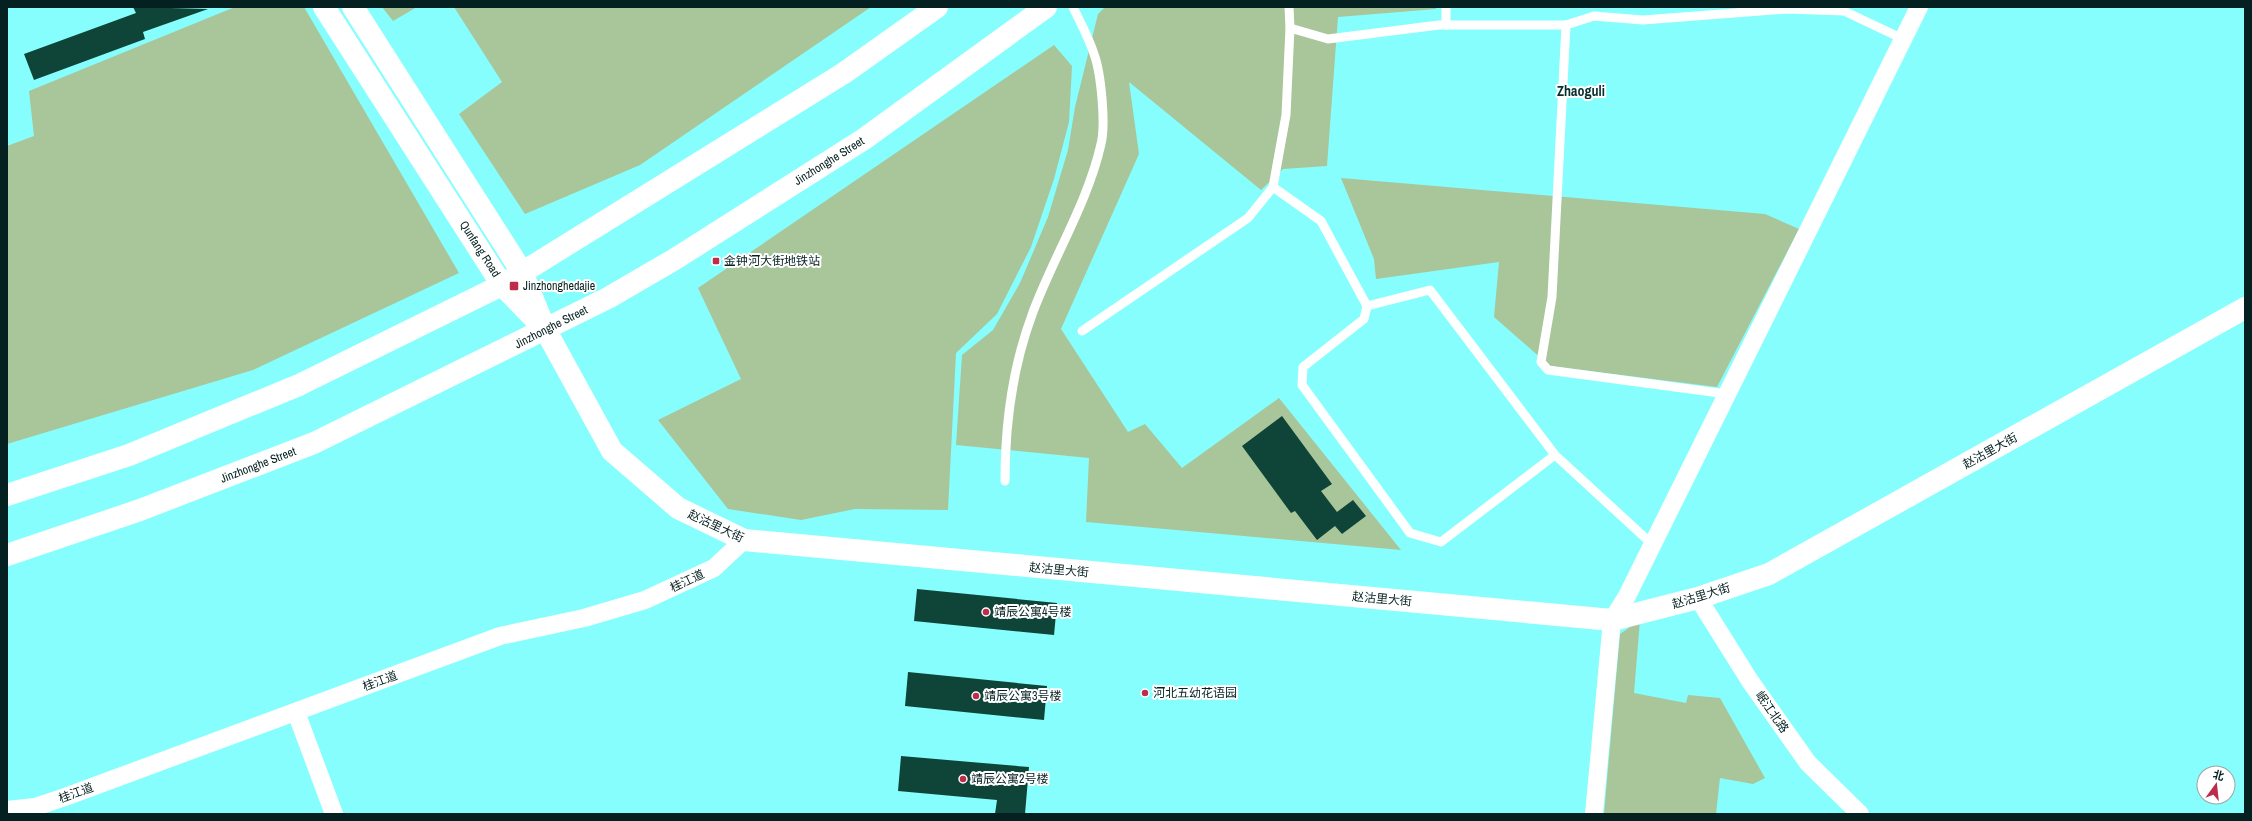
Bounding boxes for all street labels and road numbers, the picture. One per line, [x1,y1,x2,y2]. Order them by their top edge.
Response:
street label: Jinzhonghe Street [791,133,867,189]
street label: Qunfang Road [456,218,504,280]
street label: Jinzhonghe Street [512,302,590,352]
street label: 赵沽里大街 [1960,429,2020,473]
street label: Jinzhonghe Street [218,443,298,487]
street label: 赵沽里大街 [685,506,747,546]
street label: 赵沽里大街 [1028,559,1090,581]
street label: 桂江道 [667,566,707,596]
street label: 赵沽里大街 [1670,580,1732,612]
street label: 赵沽里大街 [1351,588,1413,610]
street label: 桂江道 [360,667,400,695]
street label: 岷江北路 [1752,688,1792,736]
street label: 桂江道 [56,779,96,807]

